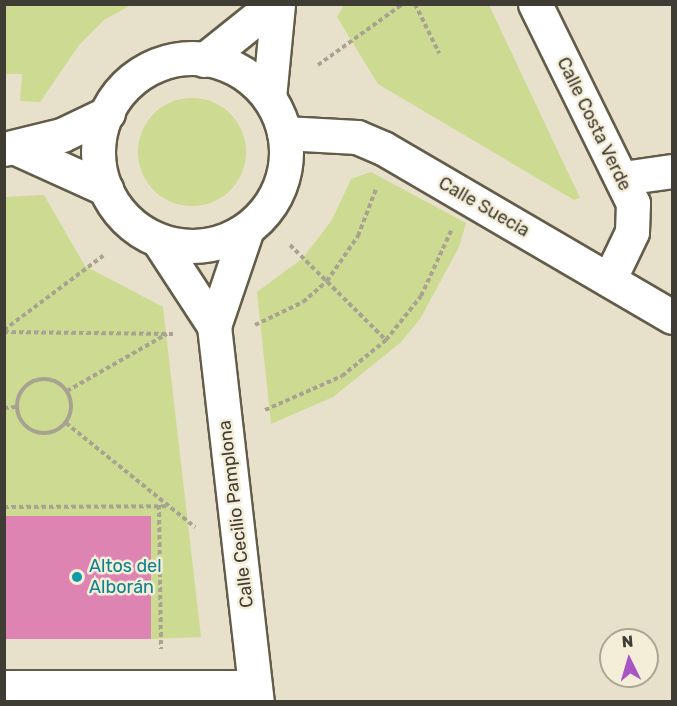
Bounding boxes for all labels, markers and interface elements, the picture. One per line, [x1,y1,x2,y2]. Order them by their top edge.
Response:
street label: Calle Costa Verde [552,53,636,195]
street label: Calle Suecia [435,172,533,242]
street label: Calle Cecilio Pamplona [214,419,258,609]
place label: Altos del Alborán [89,556,162,598]
marker: Altos del Alborán [70,570,84,584]
north arrow [599,628,659,688]
text: N [621,632,634,652]

